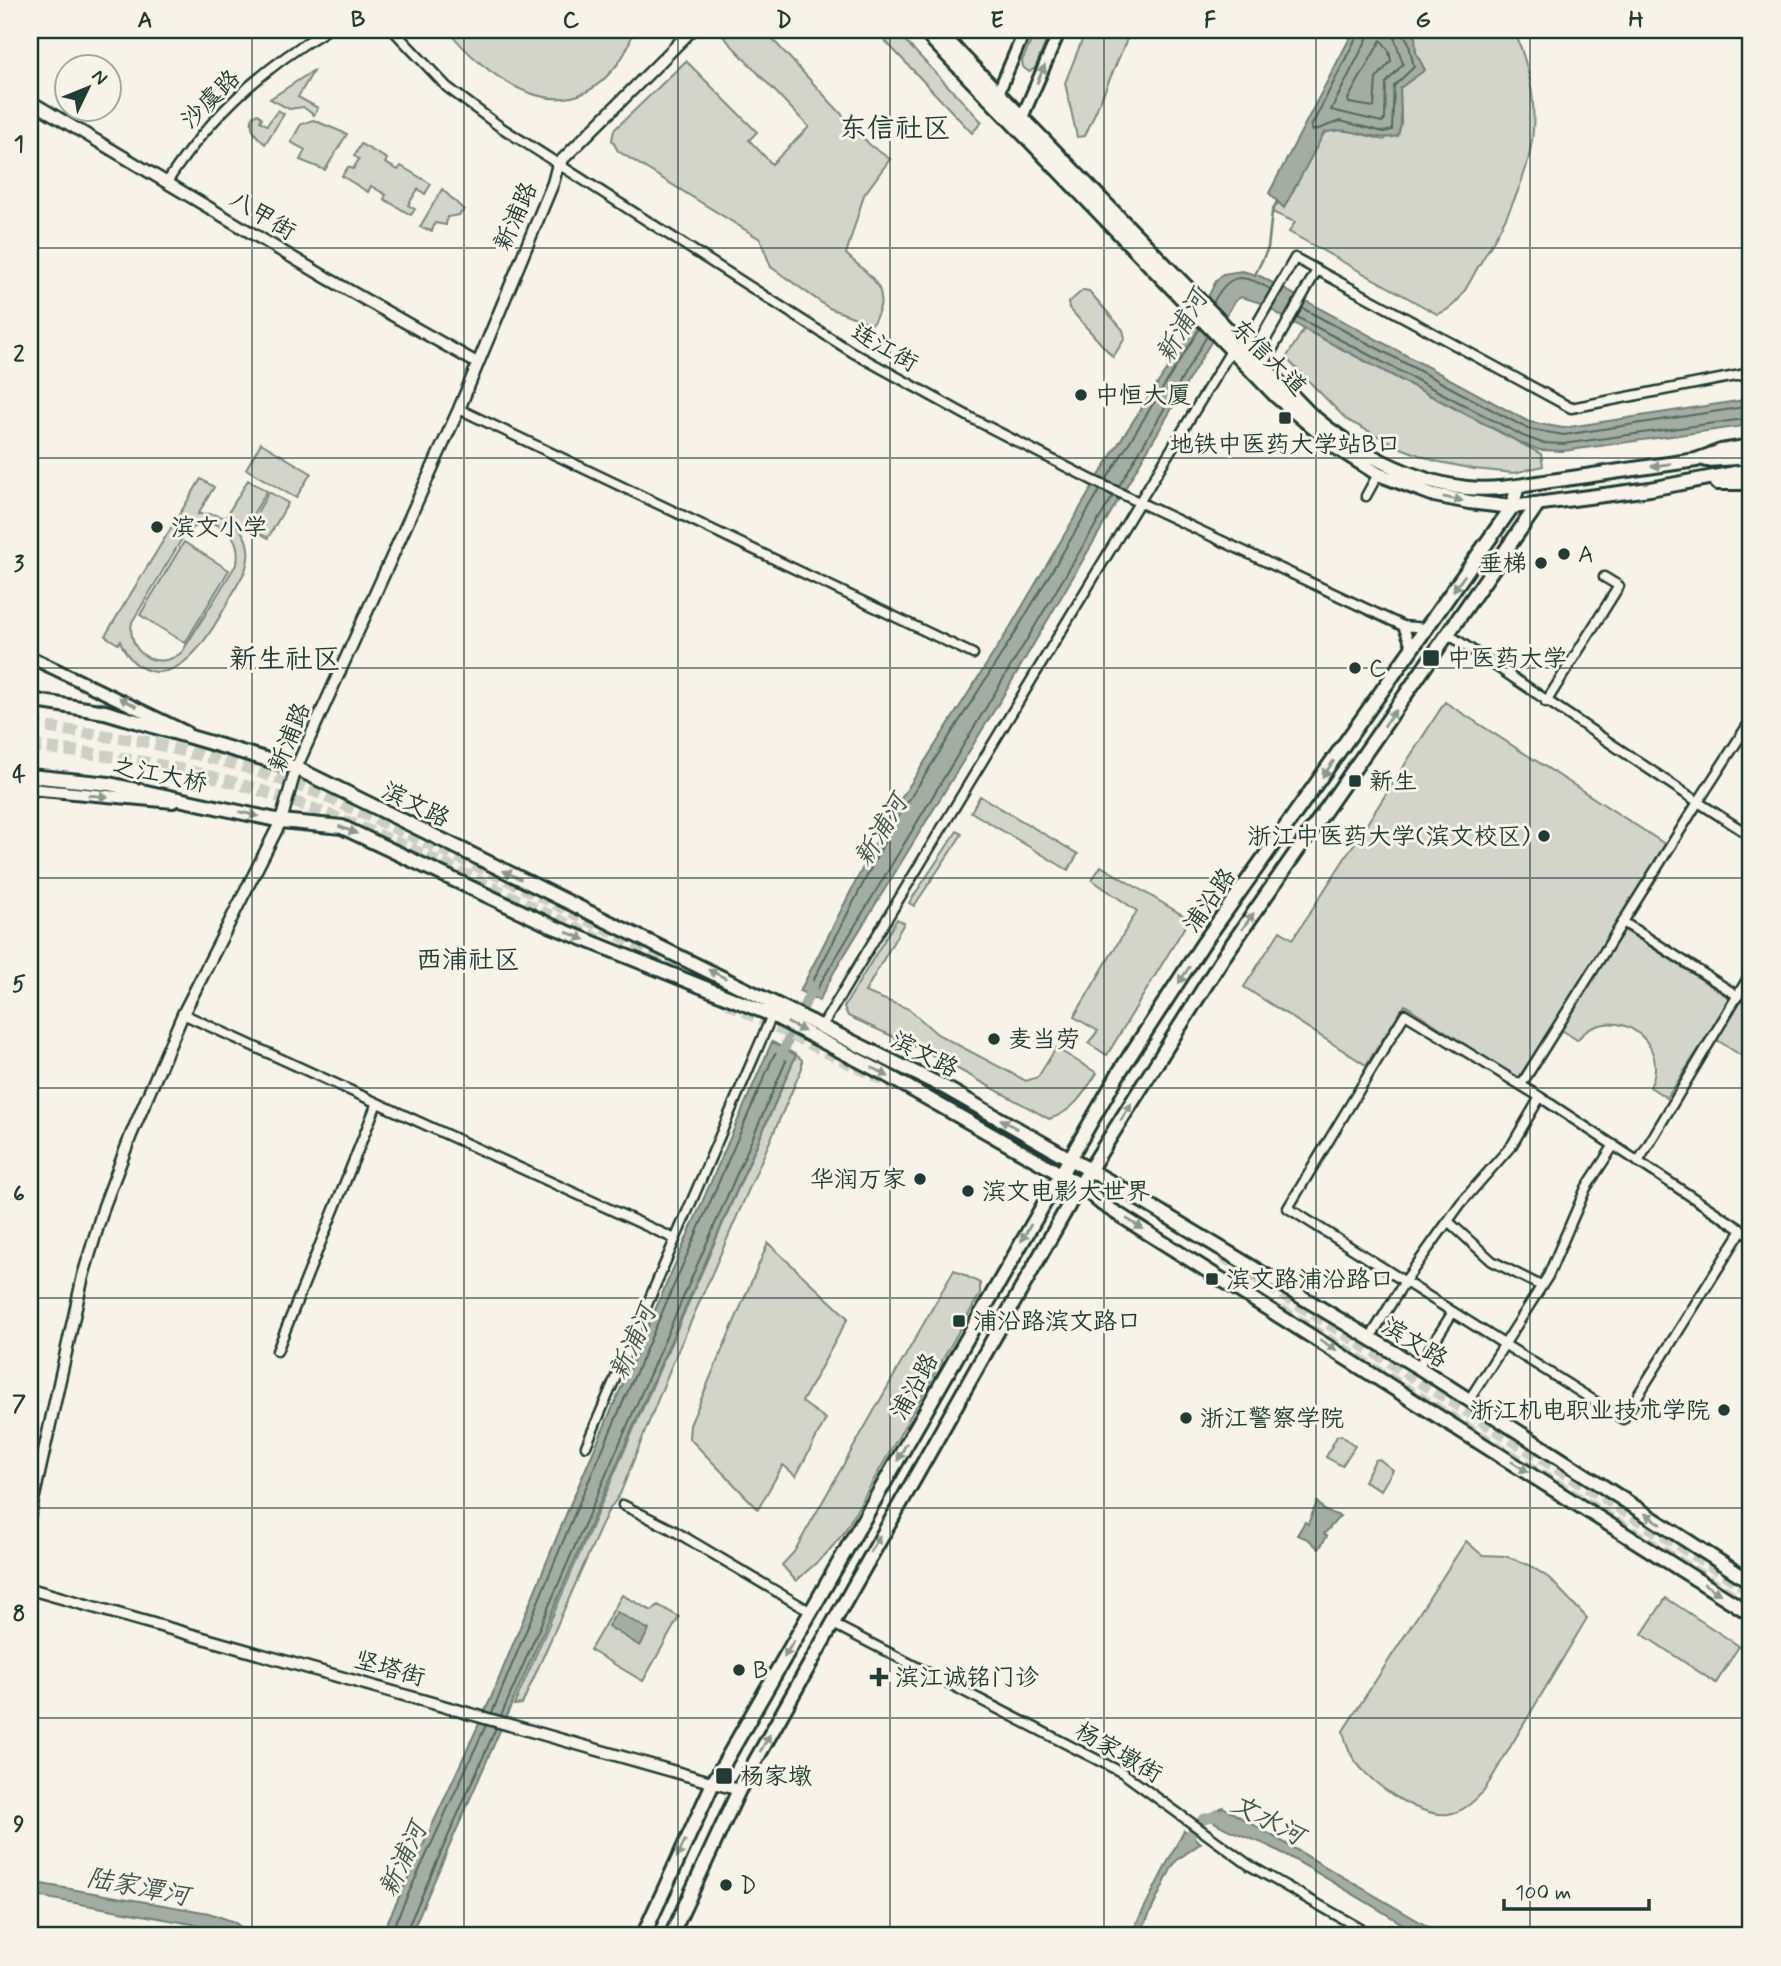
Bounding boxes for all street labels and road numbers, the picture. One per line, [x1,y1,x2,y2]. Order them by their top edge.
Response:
street label: 沙虞路 [175,64,247,136]
street label: 新浦路 [488,177,545,256]
street label: 八甲街 [223,184,301,248]
street label: 东信大道 [1223,313,1313,403]
street label: 连江街 [845,317,923,380]
street label: 新浦路 [263,698,318,777]
street label: 之江大桥 [110,751,210,800]
street label: 滨文路 [376,776,454,835]
street label: 浦沿路 [1177,862,1244,939]
street label: 滨文路 [885,1025,963,1085]
street label: 滨文路 [1375,1311,1453,1375]
street label: 浦沿路 [884,1348,946,1426]
street label: 坚塔街 [351,1645,428,1694]
street label: 杨家墩街 [1069,1716,1168,1791]

